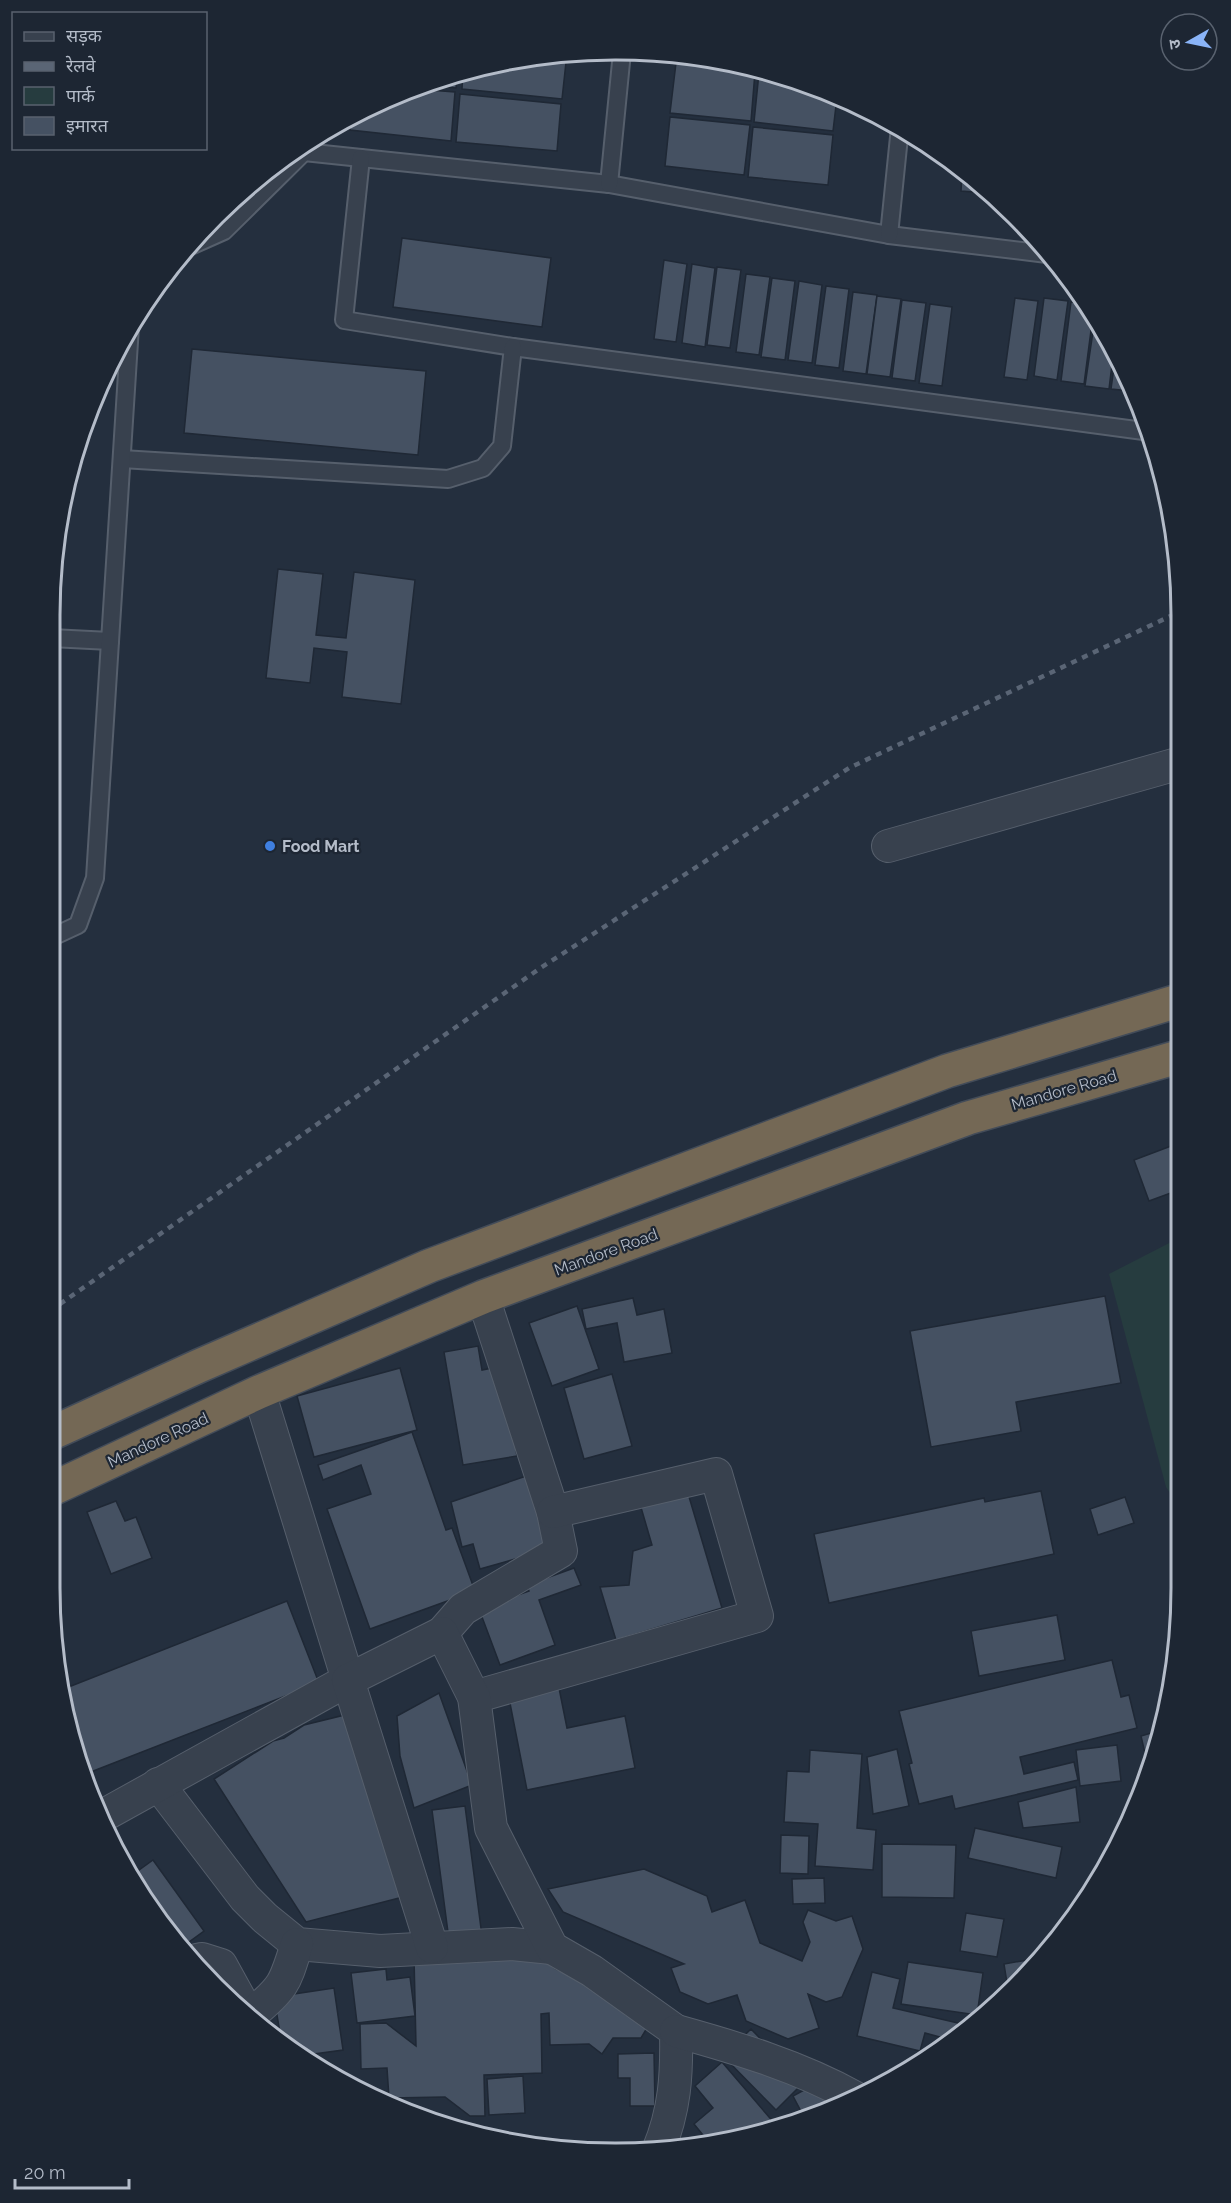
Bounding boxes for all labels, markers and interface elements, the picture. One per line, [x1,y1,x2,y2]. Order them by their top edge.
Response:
legend [12,12,207,150]
north arrow [1159,12,1219,72]
text: सड़क [66,25,103,46]
text: उ [1164,38,1185,50]
text: रेलवे [65,55,97,76]
text: पार्क [66,85,96,106]
text: इमारत [66,115,109,136]
place label: Food Mart [282,837,360,856]
marker: Food Mart [263,839,277,853]
street label: Mandore Road [1009,1066,1119,1114]
street label: Mandore Road [552,1224,660,1280]
street label: Mandore Road [105,1408,211,1472]
scale bar [15,2152,129,2190]
text: 20 m [24,2162,66,2183]

